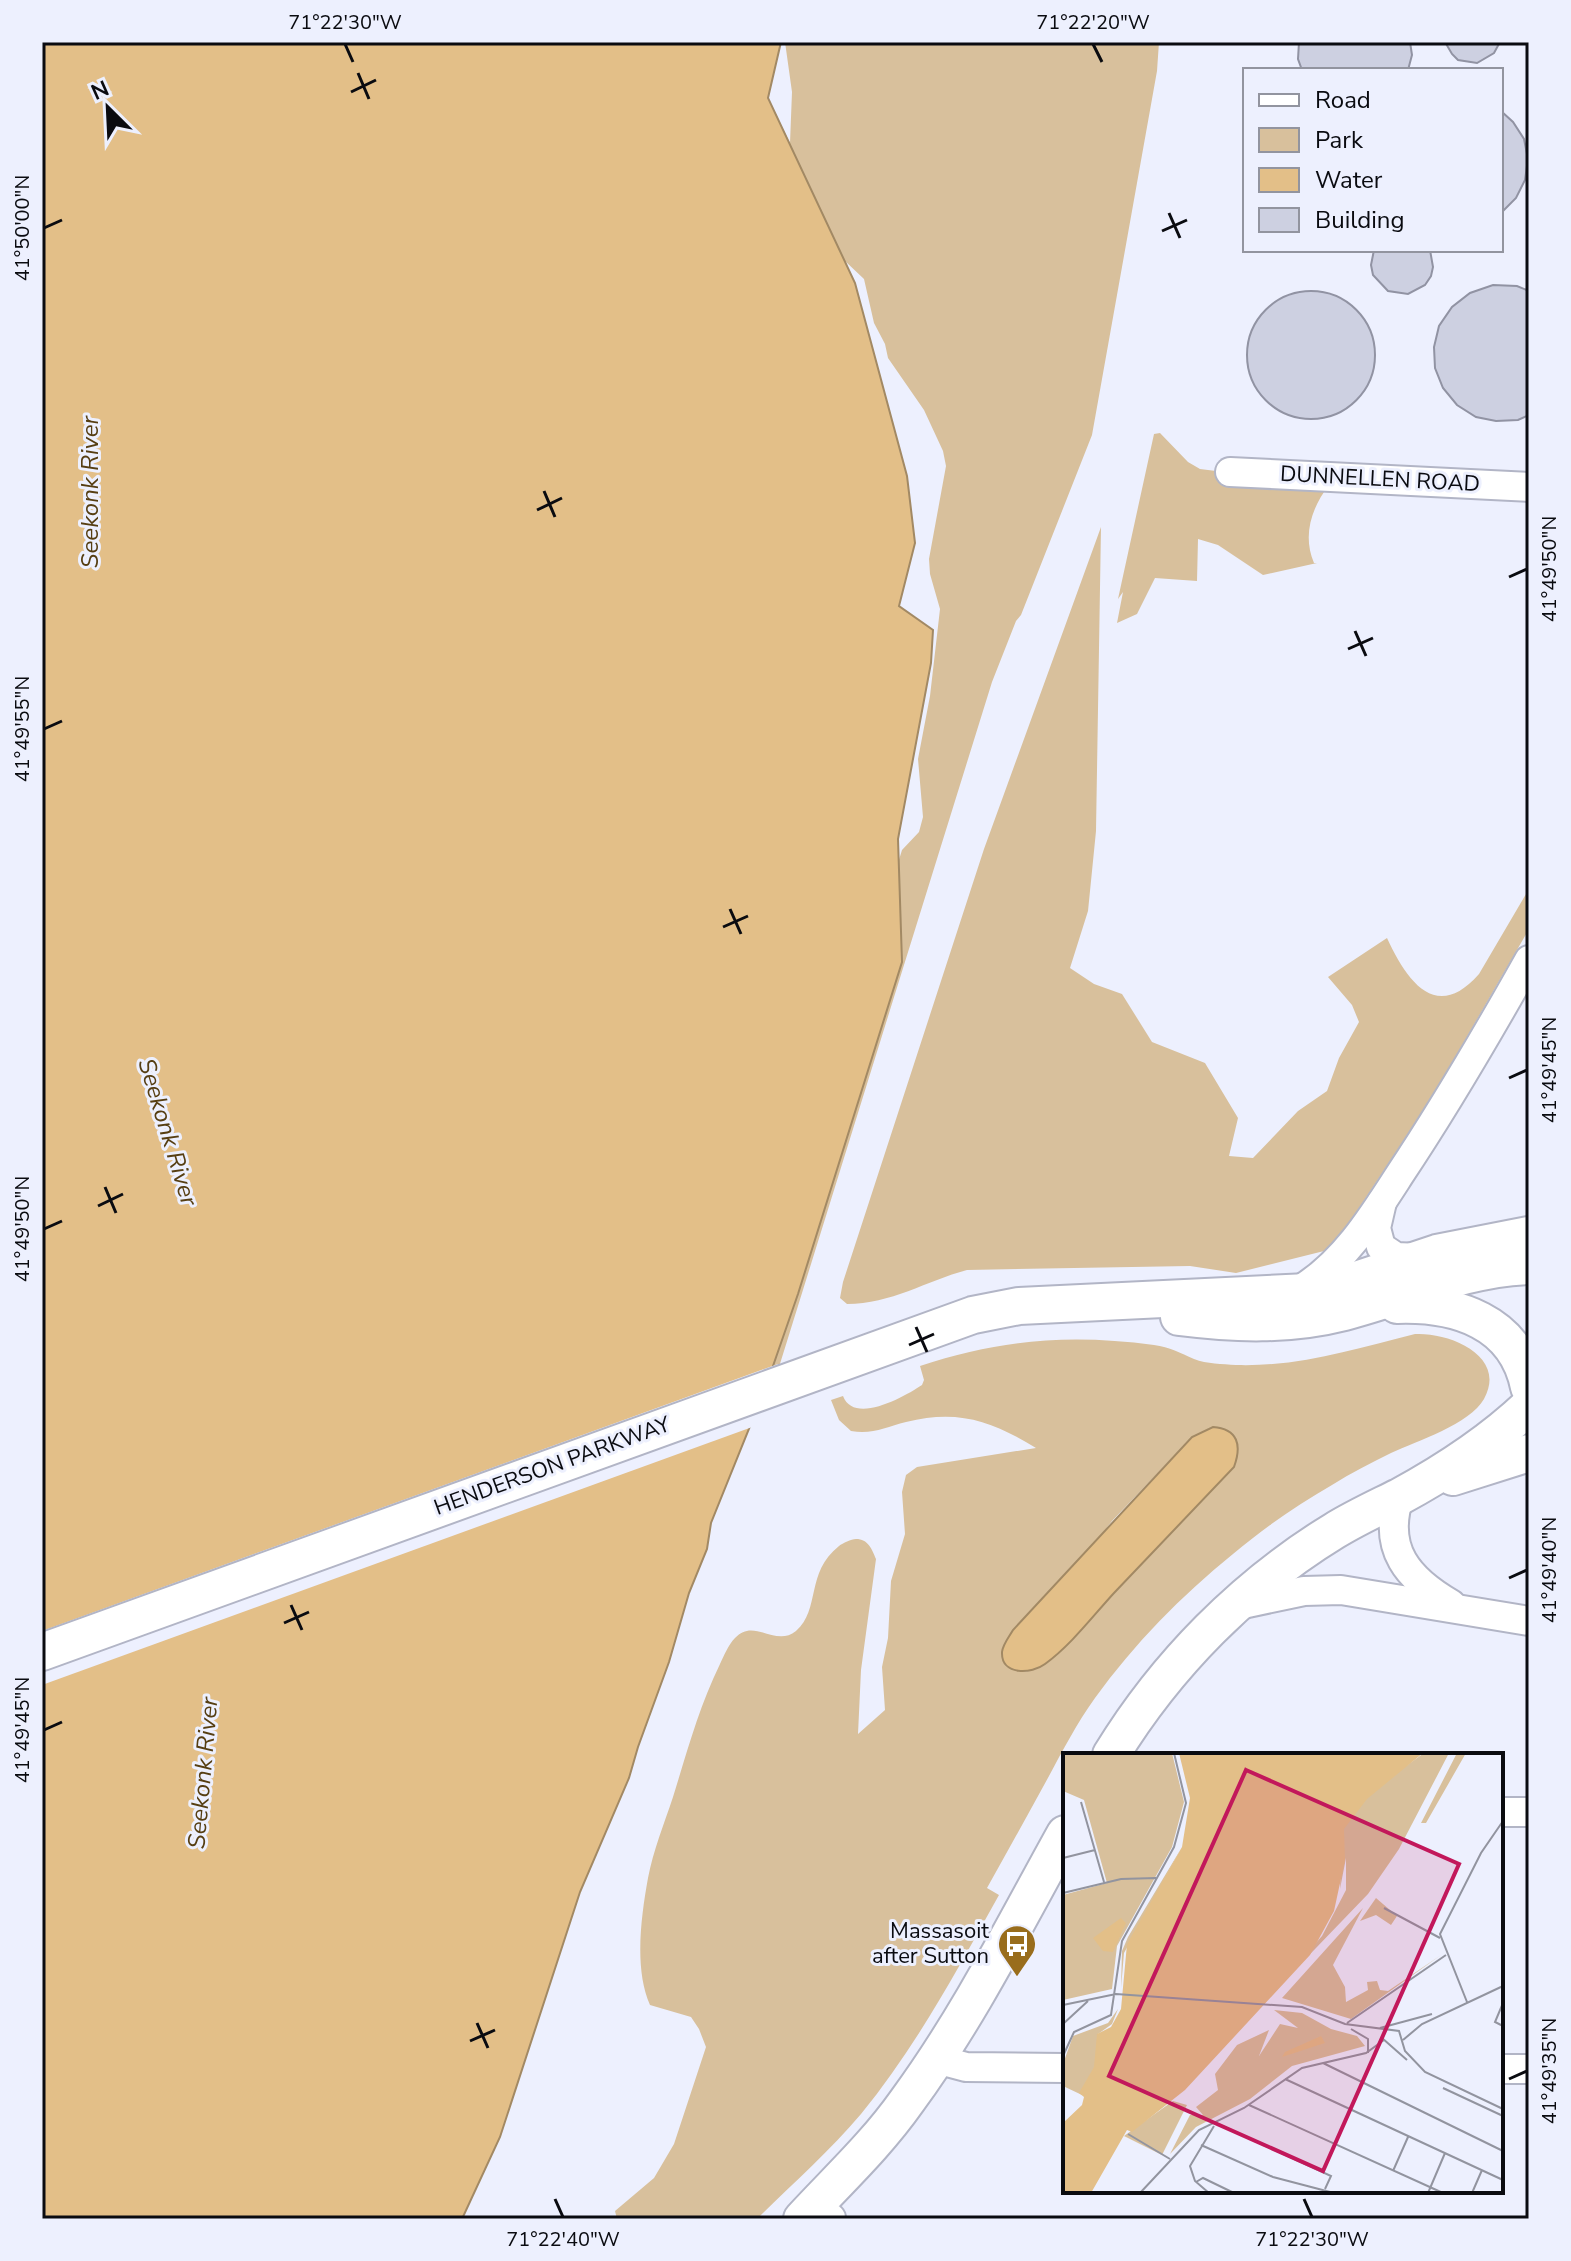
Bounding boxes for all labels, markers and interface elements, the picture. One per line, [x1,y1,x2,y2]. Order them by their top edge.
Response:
text: 71°22'30"W [288,9,402,36]
text: 71°22'20"W [1036,9,1150,36]
north arrow [68,68,148,148]
legend [1243,68,1503,252]
text: N [87,74,114,108]
text: Road [1315,84,1371,116]
text: Park [1315,124,1364,156]
text: Water [1315,164,1383,196]
text: 41°50'00"N [9,175,36,281]
text: Building [1315,204,1405,236]
water label: Seekonk River [74,414,106,568]
street label: DUNNELLEN ROAD [1279,459,1481,499]
text: 41°49'50"N [1536,516,1563,622]
text: 41°49'55"N [9,676,36,782]
text: 41°49'45"N [1536,1017,1563,1123]
water label: Seekonk River [130,1054,206,1211]
text: 41°49'50"N [9,1176,36,1282]
street label: HENDERSON PARKWAY [430,1409,675,1523]
text: 41°49'40"N [1536,1517,1563,1623]
text: 41°49'45"N [9,1677,36,1783]
water label: Seekonk River [180,1694,226,1850]
inset map [1063,1753,1503,2193]
place label: Massasoit after Sutton [872,1916,989,1971]
bus stop icon: Massasoit after Sutton [996,1923,1038,1978]
text: 41°49'35"N [1536,2018,1563,2124]
text: 71°22'40"W [506,2226,620,2253]
text: 71°22'30"W [1255,2226,1369,2253]

